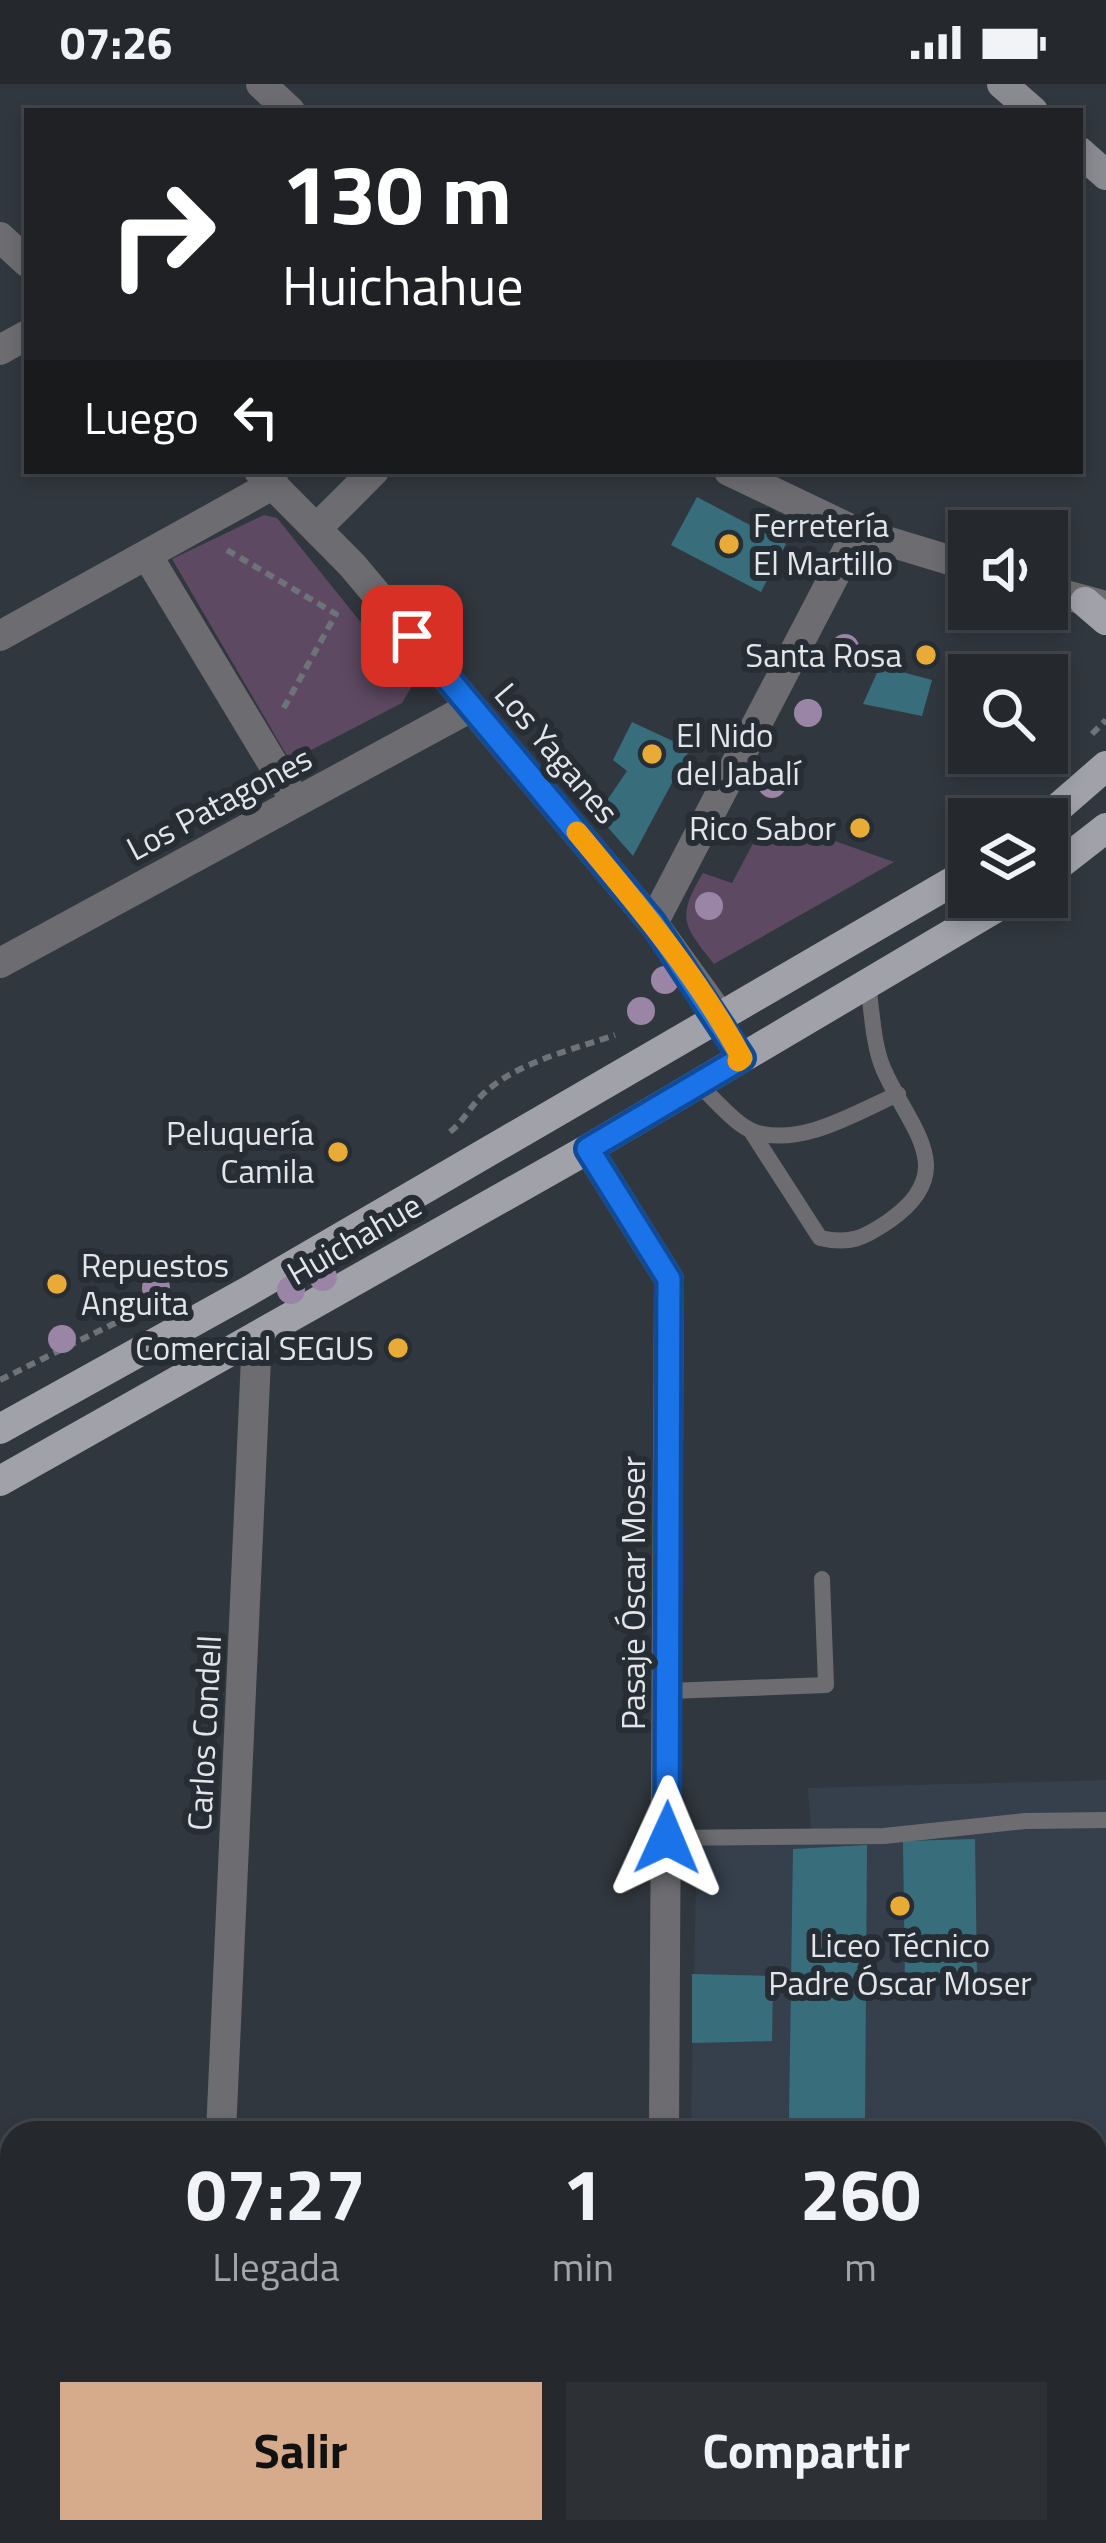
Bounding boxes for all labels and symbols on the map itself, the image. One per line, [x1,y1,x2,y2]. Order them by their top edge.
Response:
place label: Ferretería El Martillo [753,500,893,588]
marker: Ferretería El Martillo [716,531,742,557]
pin [361,585,463,687]
place label: Santa Rosa [745,630,902,680]
marker: Santa Rosa [913,642,939,668]
street label: Los Yaganes [483,671,631,835]
place label: El Nido del Jabalí [676,710,803,798]
street label: Los Patagones [117,733,321,873]
marker: El Nido del Jabalí [639,741,665,767]
place label: Rico Sabor [689,803,836,853]
marker: Rico Sabor [847,815,873,841]
place label: Peluquería Camila [166,1108,314,1196]
marker: Peluquería Camila [325,1139,351,1165]
street label: Huichahue [278,1180,430,1298]
place label: Repuestos Anguita [81,1240,229,1328]
marker: Repuestos Anguita [44,1271,70,1297]
place label: Comercial SEGUS [135,1323,374,1373]
marker: Comercial SEGUS [385,1335,411,1361]
street label: Pasaje Óscar Moser [608,1456,658,1730]
street label: Carlos Condell [174,1634,234,1832]
position arrow [604,1775,730,1901]
marker: Liceo Técnico Padre Óscar Moser [887,1893,913,1919]
place label: Liceo Técnico Padre Óscar Moser [768,1920,1032,2008]

